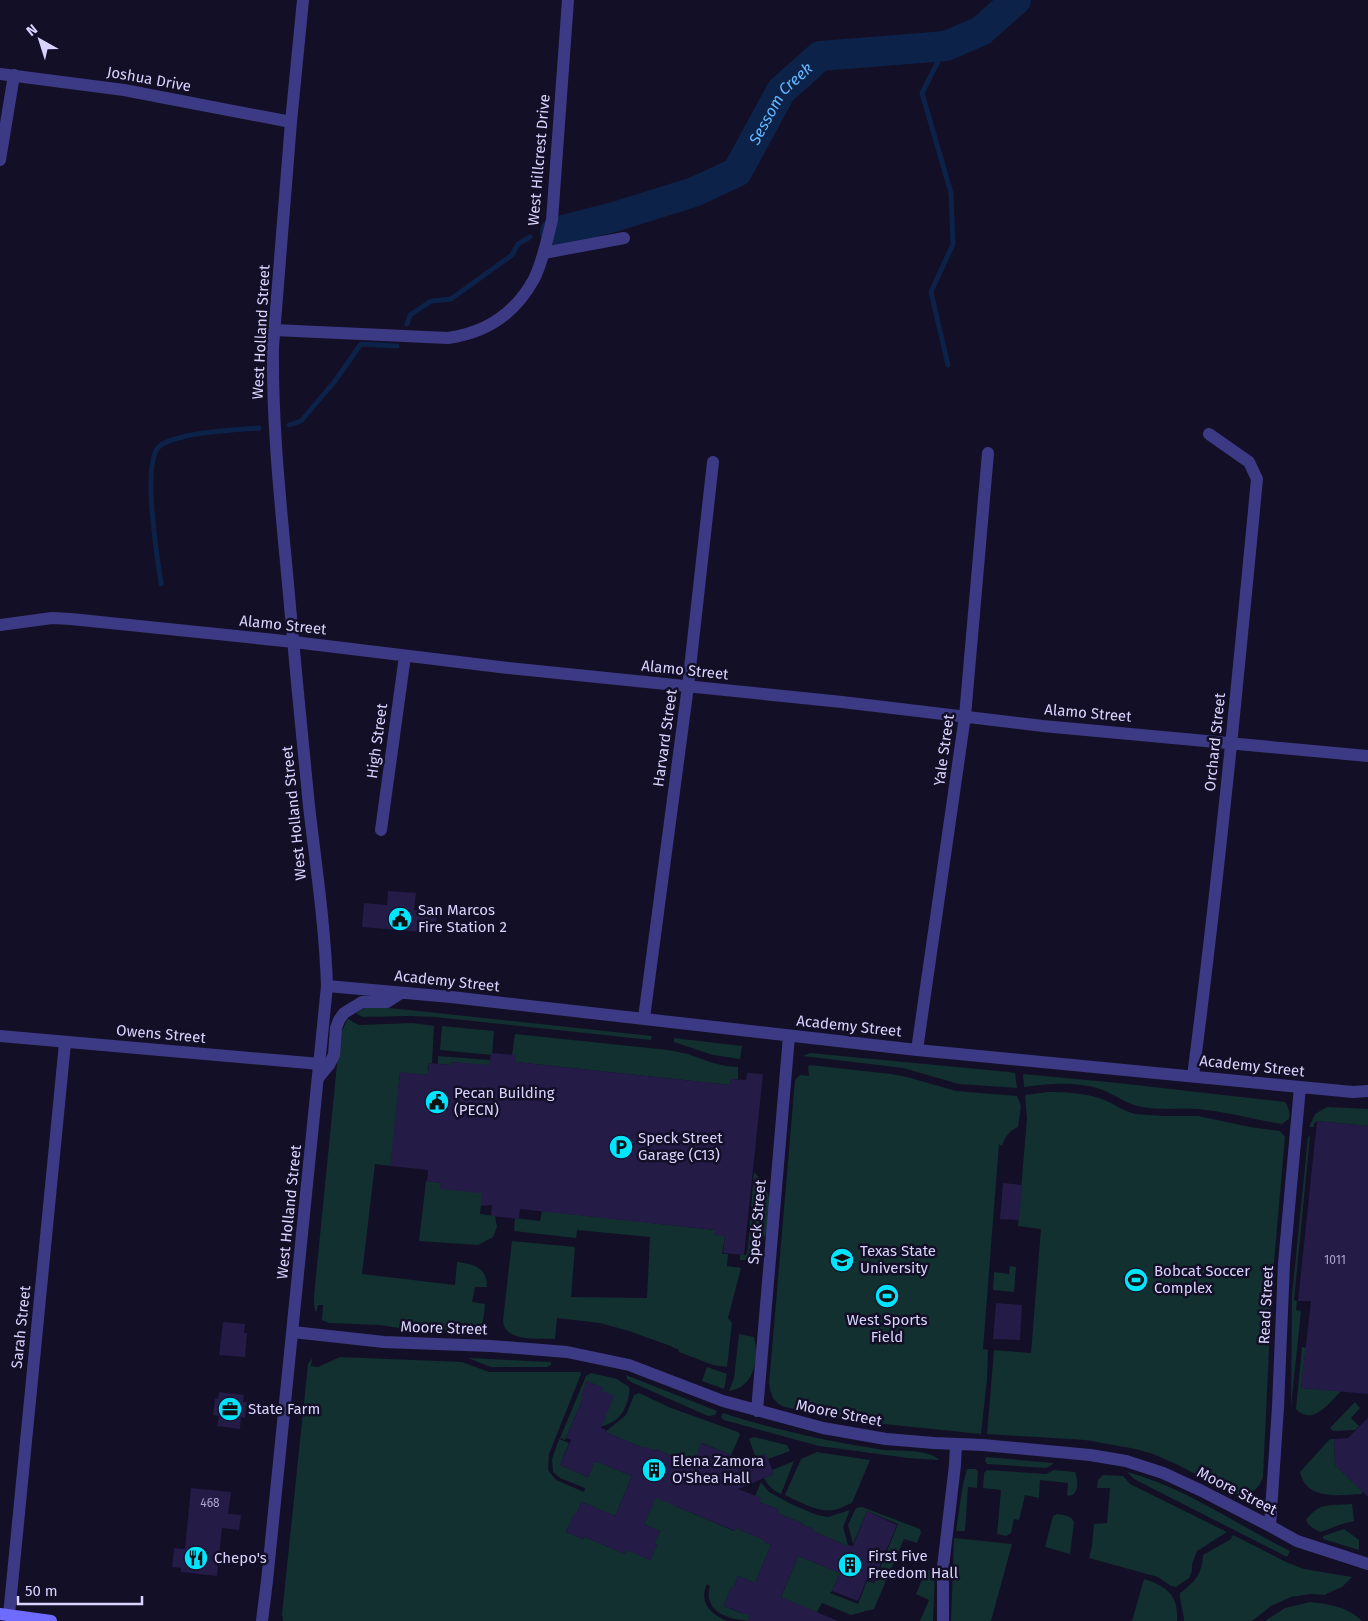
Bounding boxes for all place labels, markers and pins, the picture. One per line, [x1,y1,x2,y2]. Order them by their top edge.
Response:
place label: San Marcos Fire Station 2 [418,901,507,936]
public building icon: San Marcos Fire Station 2 [387,906,413,932]
place label: Pecan Building (PECN) [454,1084,555,1119]
public building icon: Pecan Building (PECN) [424,1089,450,1115]
place label: Speck Street Garage (C13) [638,1129,723,1164]
parking icon: Speck Street Garage (C13) [608,1134,634,1160]
place label: Texas State University [860,1242,936,1277]
school or university icon: Texas State University [829,1247,855,1273]
place label: Bobcat Soccer Complex [1154,1262,1250,1297]
sports icon: Bobcat Soccer Complex [1123,1267,1149,1293]
sports icon: West Sports Field [874,1283,900,1309]
place label: West Sports Field [847,1311,927,1346]
office icon: State Farm [217,1396,243,1422]
place label: State Farm [248,1400,320,1418]
place label: Elena Zamora O'Shea Hall [672,1452,764,1487]
building icon: Elena Zamora O'Shea Hall [641,1457,667,1483]
restaurant icon: Chepo's [183,1545,209,1571]
place label: First Five Freedom Hall [868,1547,959,1582]
place label: Chepo's [214,1549,267,1567]
building icon: First Five Freedom Hall [837,1552,863,1578]

